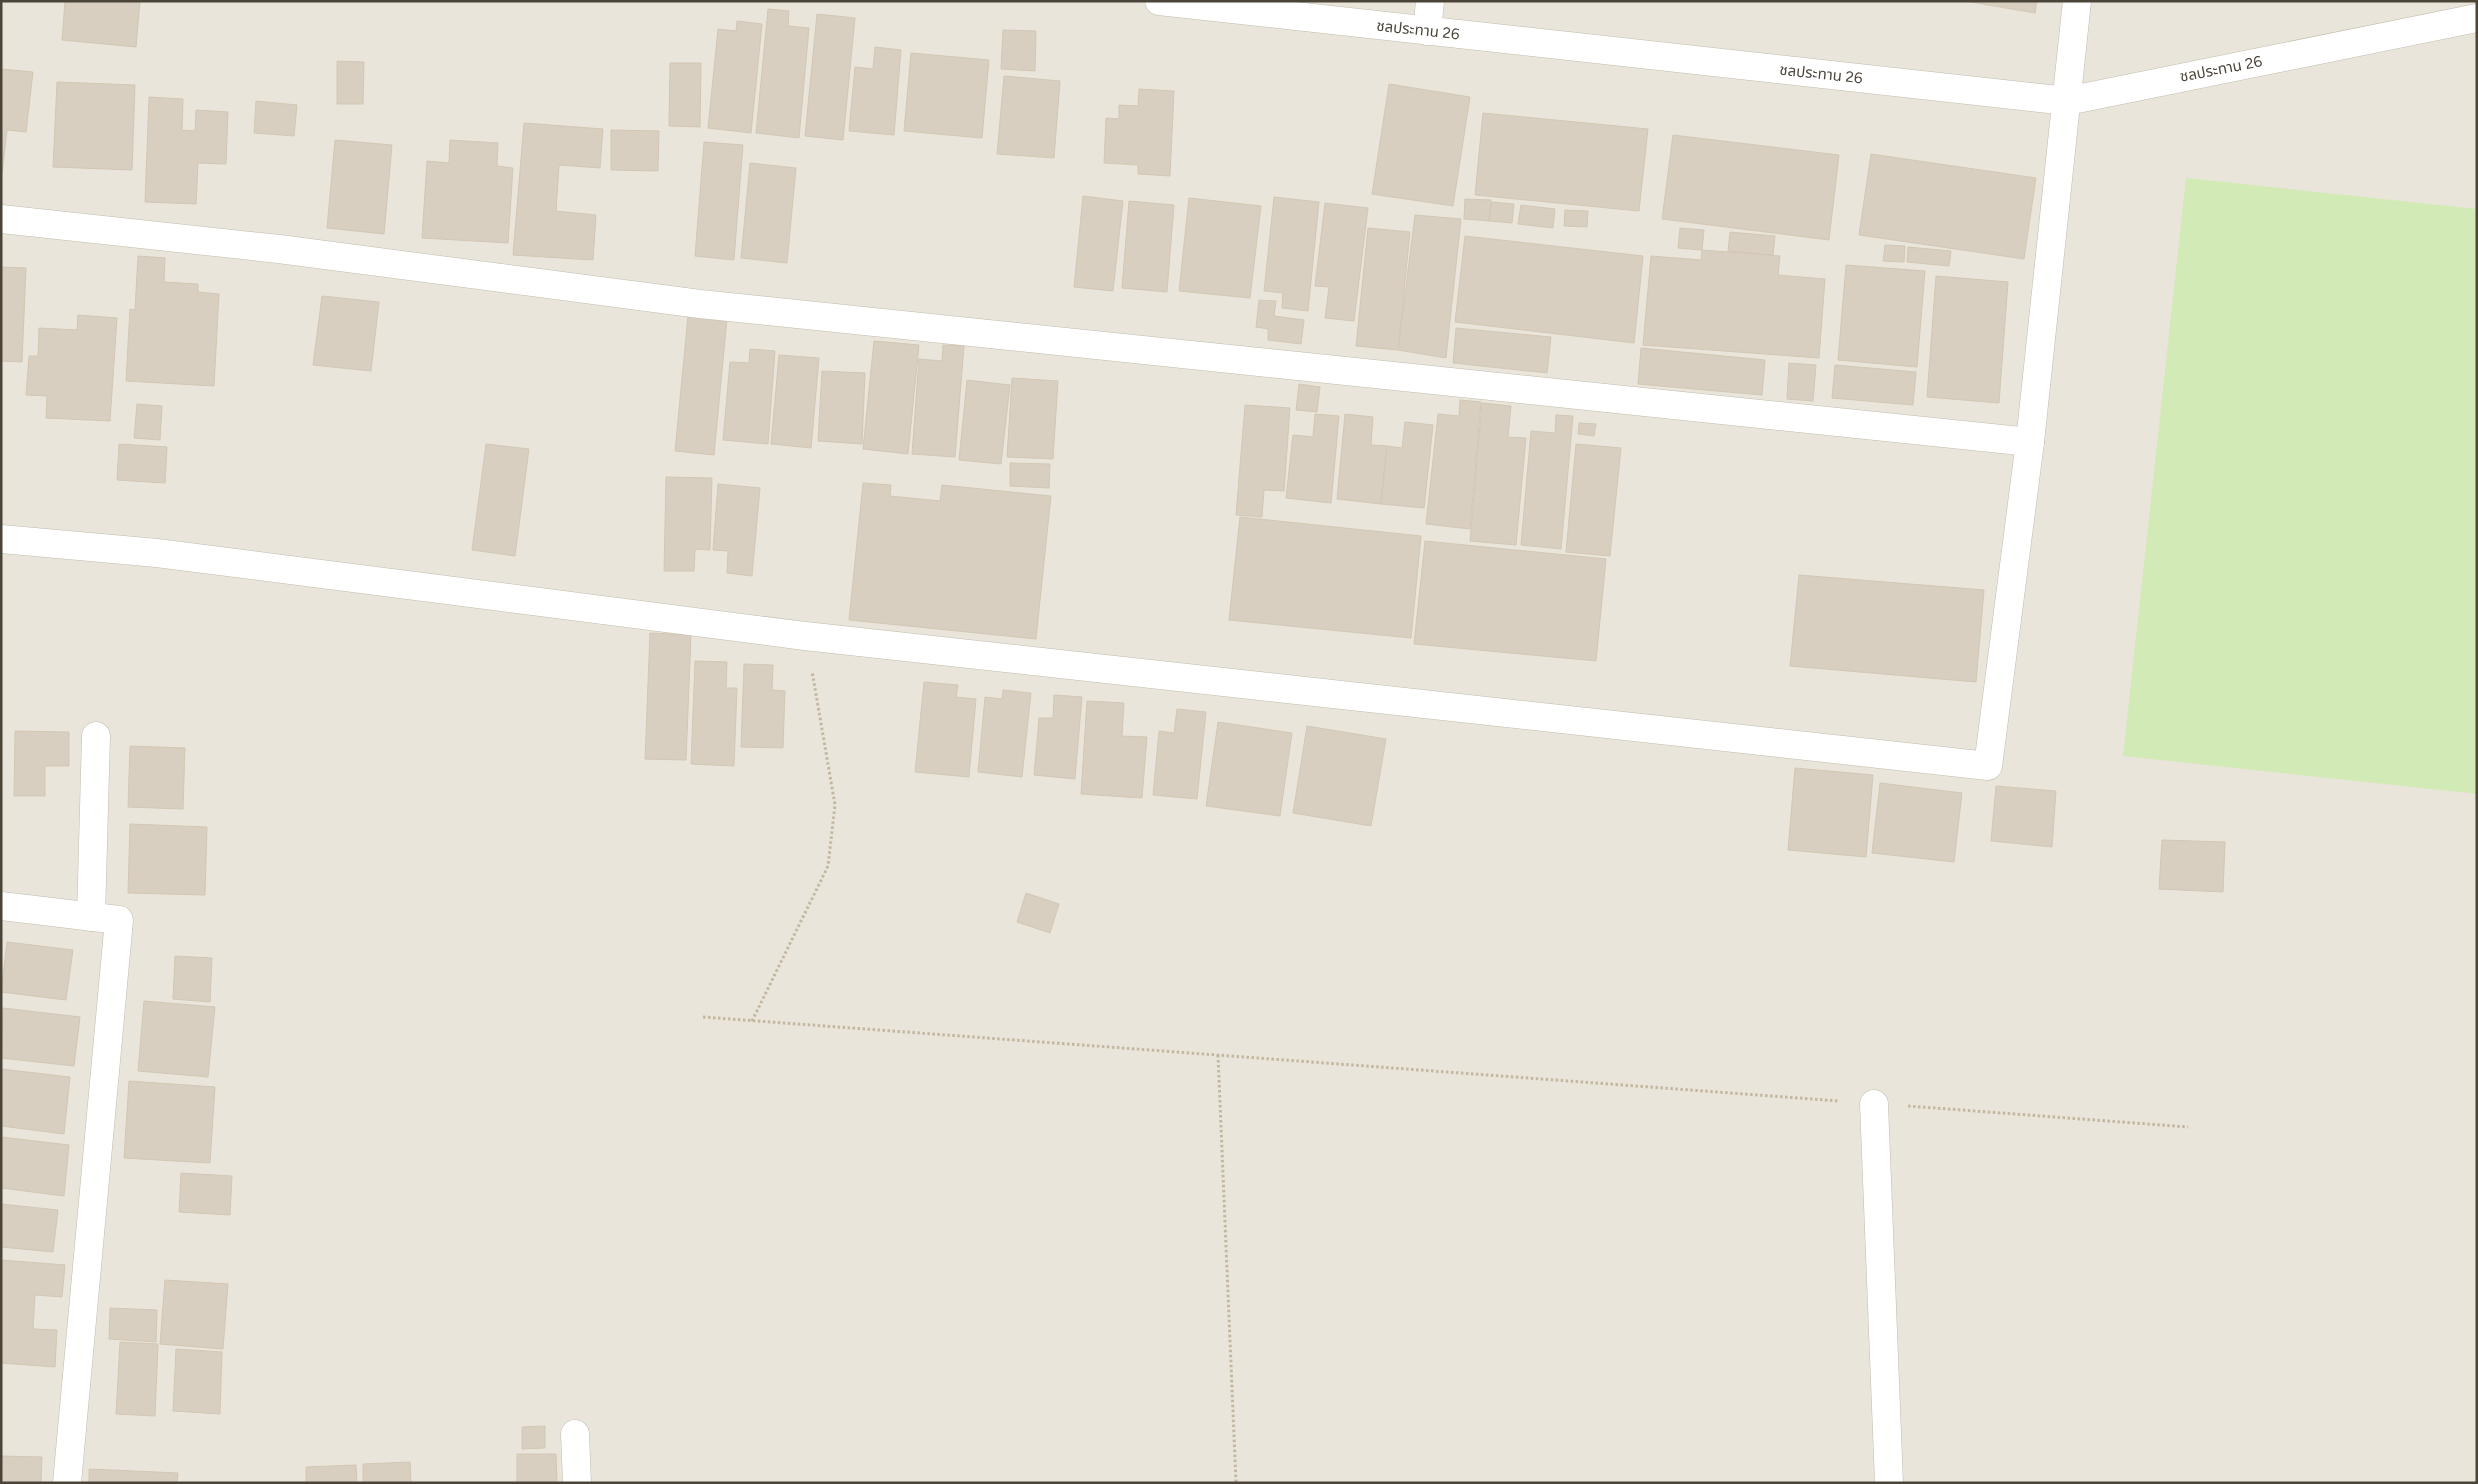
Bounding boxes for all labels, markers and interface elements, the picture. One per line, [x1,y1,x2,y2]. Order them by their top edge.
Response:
street label: ชลประทาน 26 [1376,17,1461,43]
street label: ชลประทาน 26 [2178,52,2264,86]
street label: ชลประทาน 26 [1779,61,1864,87]

